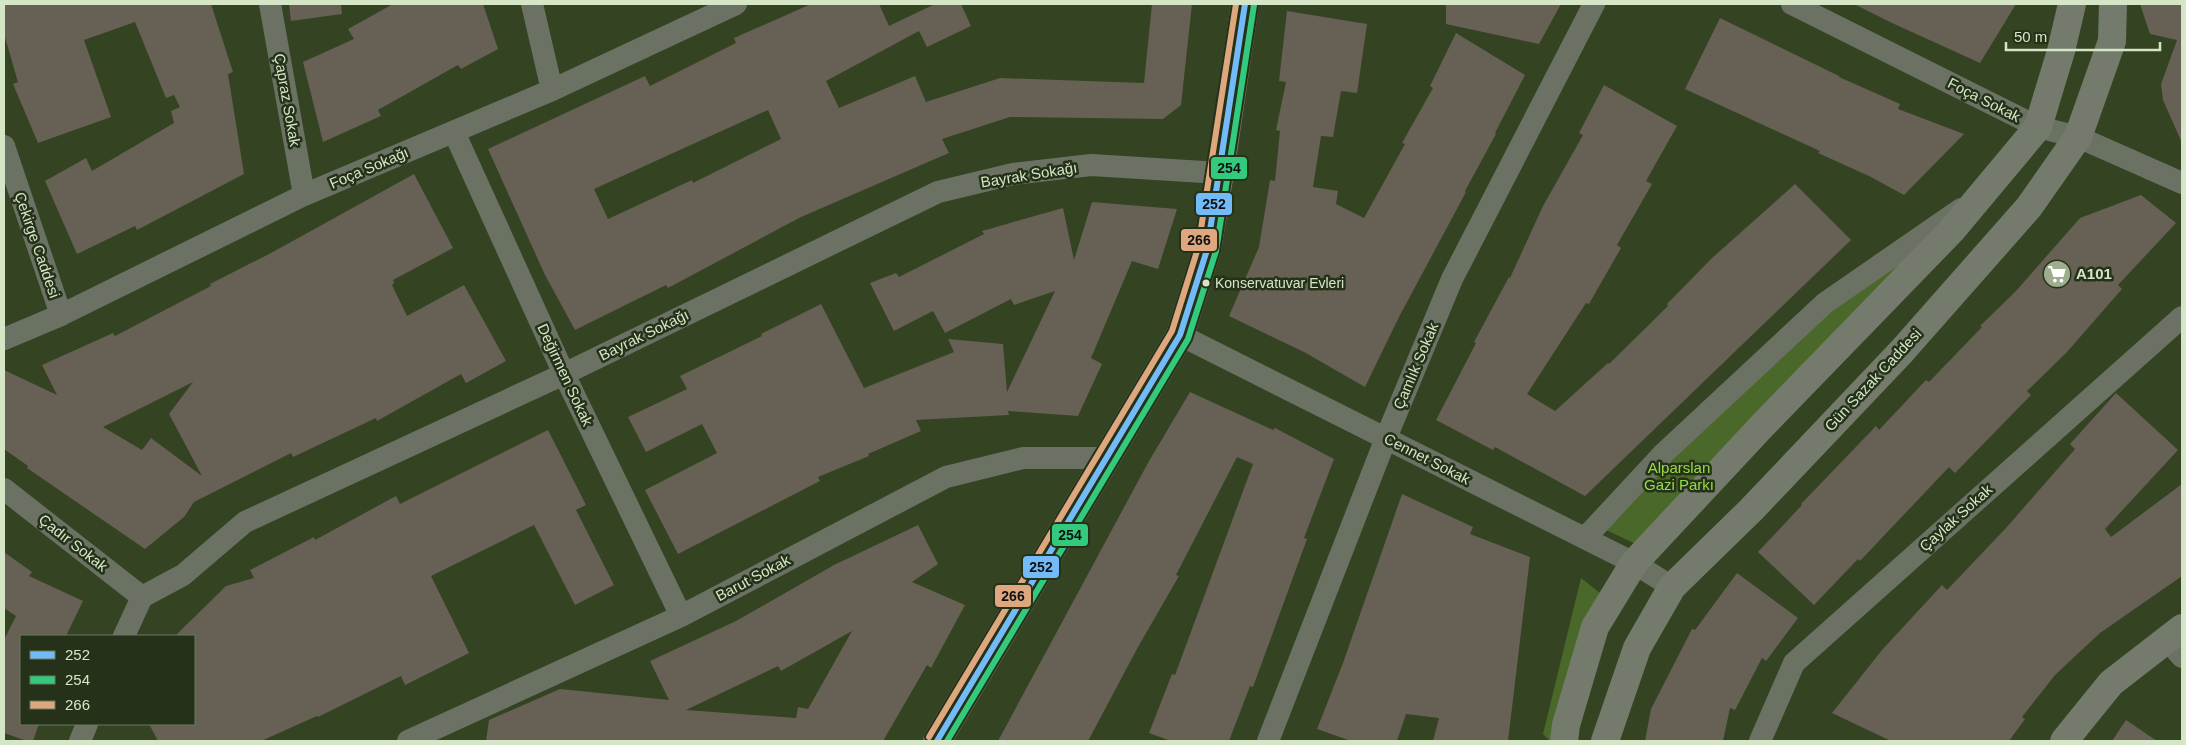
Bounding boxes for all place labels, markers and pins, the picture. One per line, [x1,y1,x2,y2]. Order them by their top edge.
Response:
supermarket icon: A101 [2042,259,2072,289]
place label: A101 [2076,265,2112,282]
place label: Konservatuvar Evleri [1215,275,1344,291]
marker: Konservatuvar Evleri [1201,278,1211,288]

